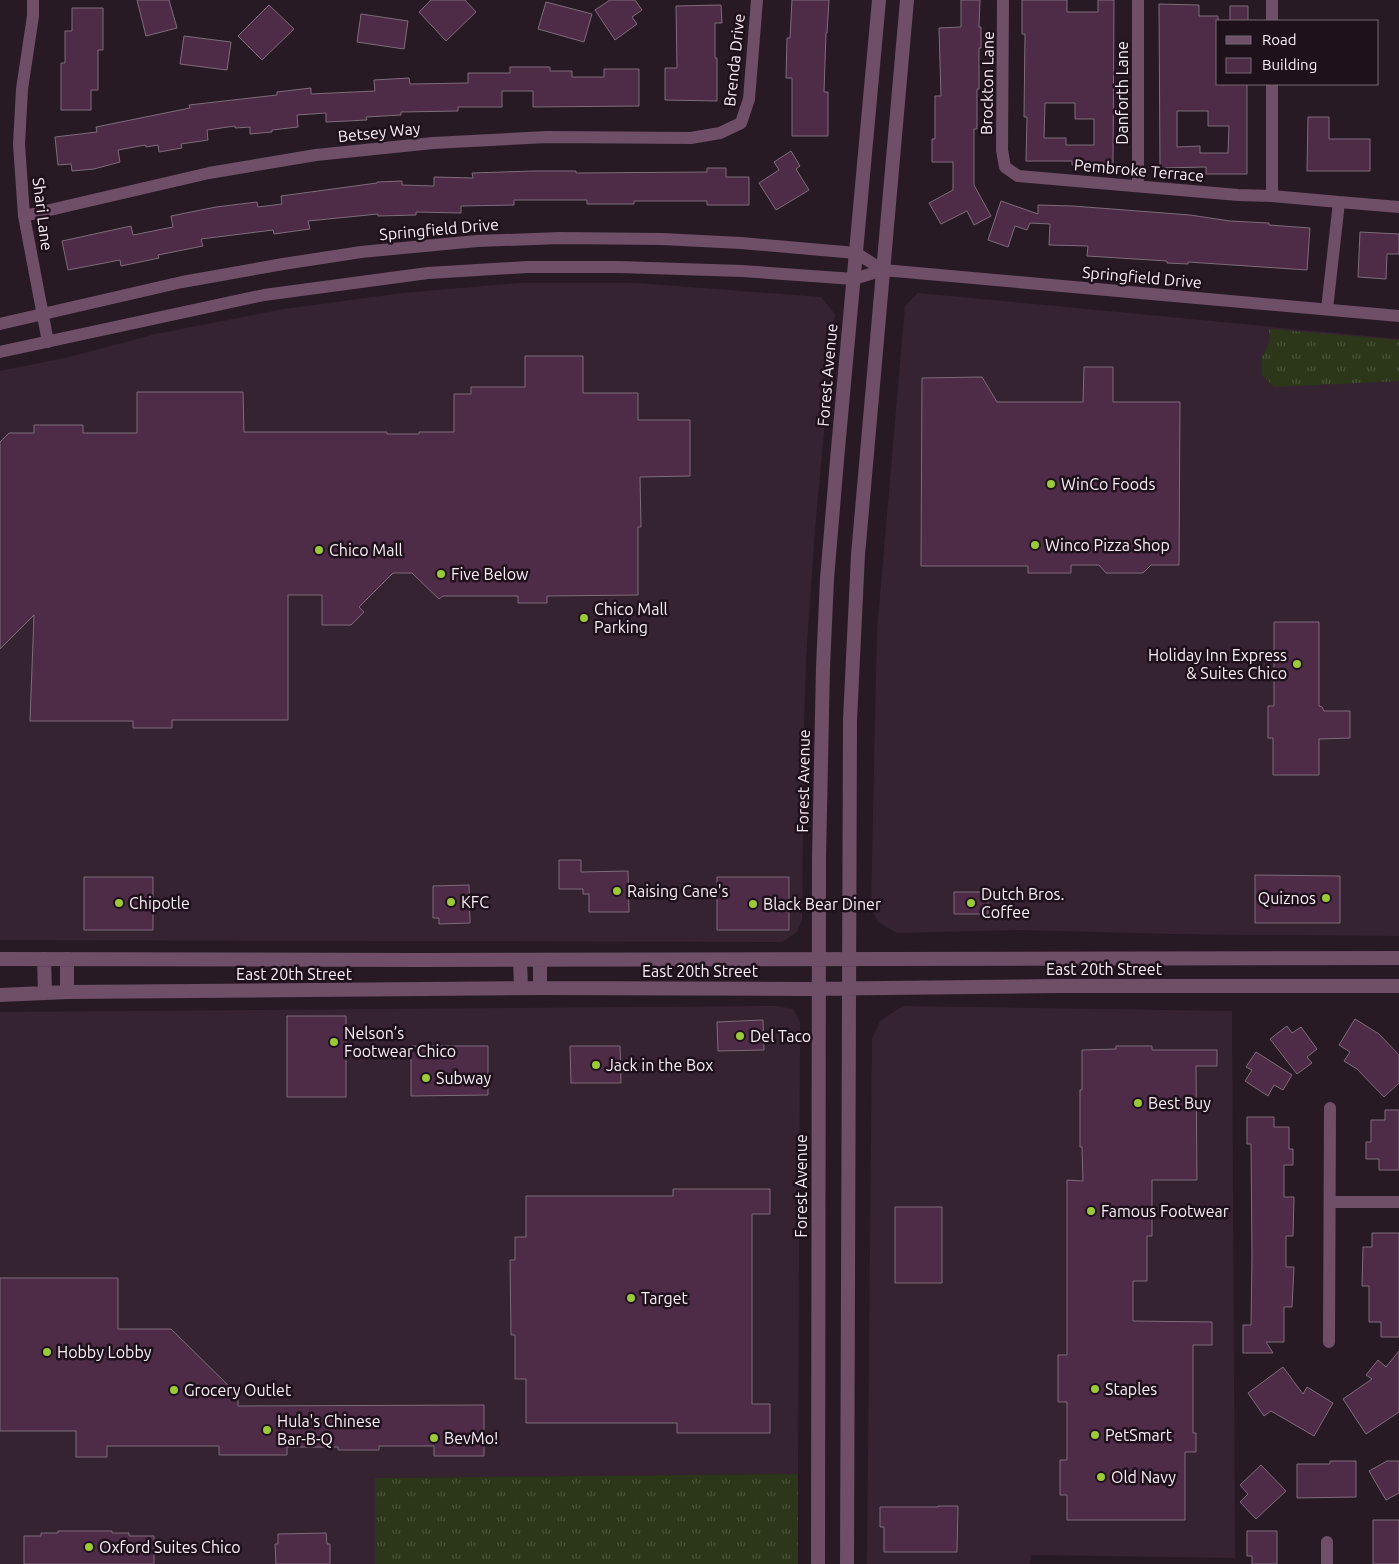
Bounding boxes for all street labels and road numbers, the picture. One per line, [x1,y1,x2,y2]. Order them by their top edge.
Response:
street label: Brenda Drive [720,13,748,107]
street label: Brockton Lane [977,31,997,135]
street label: Danforth Lane [1113,41,1131,145]
street label: Betsey Way [337,119,421,145]
street label: Pembroke Terrace [1073,155,1205,185]
street label: Shari Lane [30,176,56,252]
street label: Springfield Drive [378,215,500,243]
street label: Springfield Drive [1081,263,1203,291]
street label: Forest Avenue [814,323,840,427]
street label: Forest Avenue [793,729,813,833]
street label: East 20th Street [1046,960,1163,978]
street label: East 20th Street [642,962,759,980]
street label: East 20th Street [236,965,353,983]
street label: Forest Avenue [792,1134,810,1238]

